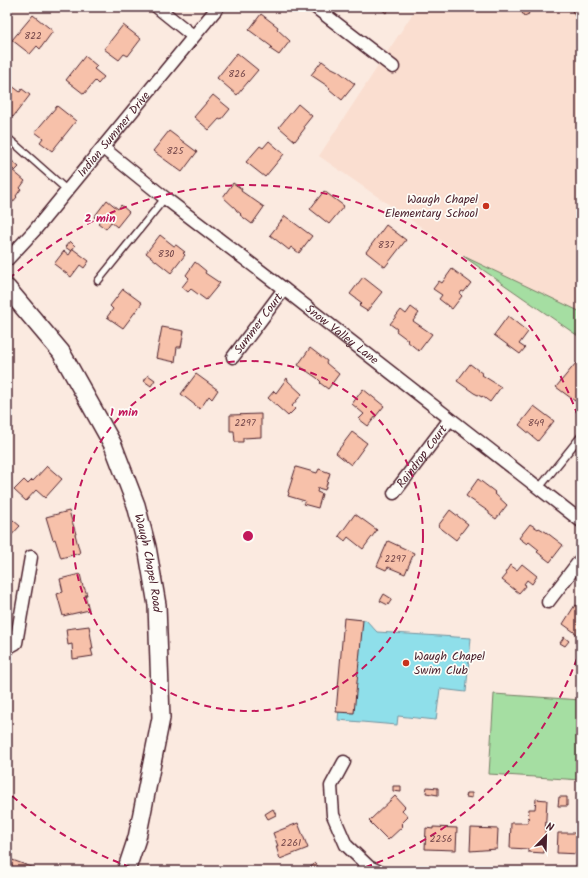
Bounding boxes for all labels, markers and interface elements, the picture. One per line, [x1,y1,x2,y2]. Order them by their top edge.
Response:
house number: 822 [24,28,42,44]
house number: 826 [228,66,246,82]
street label: Indian Summer Drive [72,87,155,181]
house number: 825 [166,143,184,159]
place label: Waugh Chapel Elementary School [385,190,478,223]
marker: Waugh Chapel Elementary School [481,201,491,211]
text: 2 min [84,209,116,228]
house number: 837 [378,237,395,253]
house number: 830 [158,246,174,262]
street label: Summer Court [229,288,288,358]
street label: Snow Valley Lane [301,299,383,369]
text: 1 min [110,403,138,422]
house number: 2297 [234,415,256,431]
house number: 849 [528,415,544,431]
street label: Raindrop Court [392,420,452,492]
street label: Waugh Chapel Road [129,512,167,614]
centre of rings [241,529,255,543]
house number: 2297 [384,551,406,567]
place label: Waugh Chapel Swim Club [414,647,485,680]
marker: Waugh Chapel Swim Club [401,658,411,668]
north arrow [526,816,566,856]
text: N [543,818,556,837]
house number: 2256 [430,831,452,847]
house number: 2261 [281,835,301,851]

